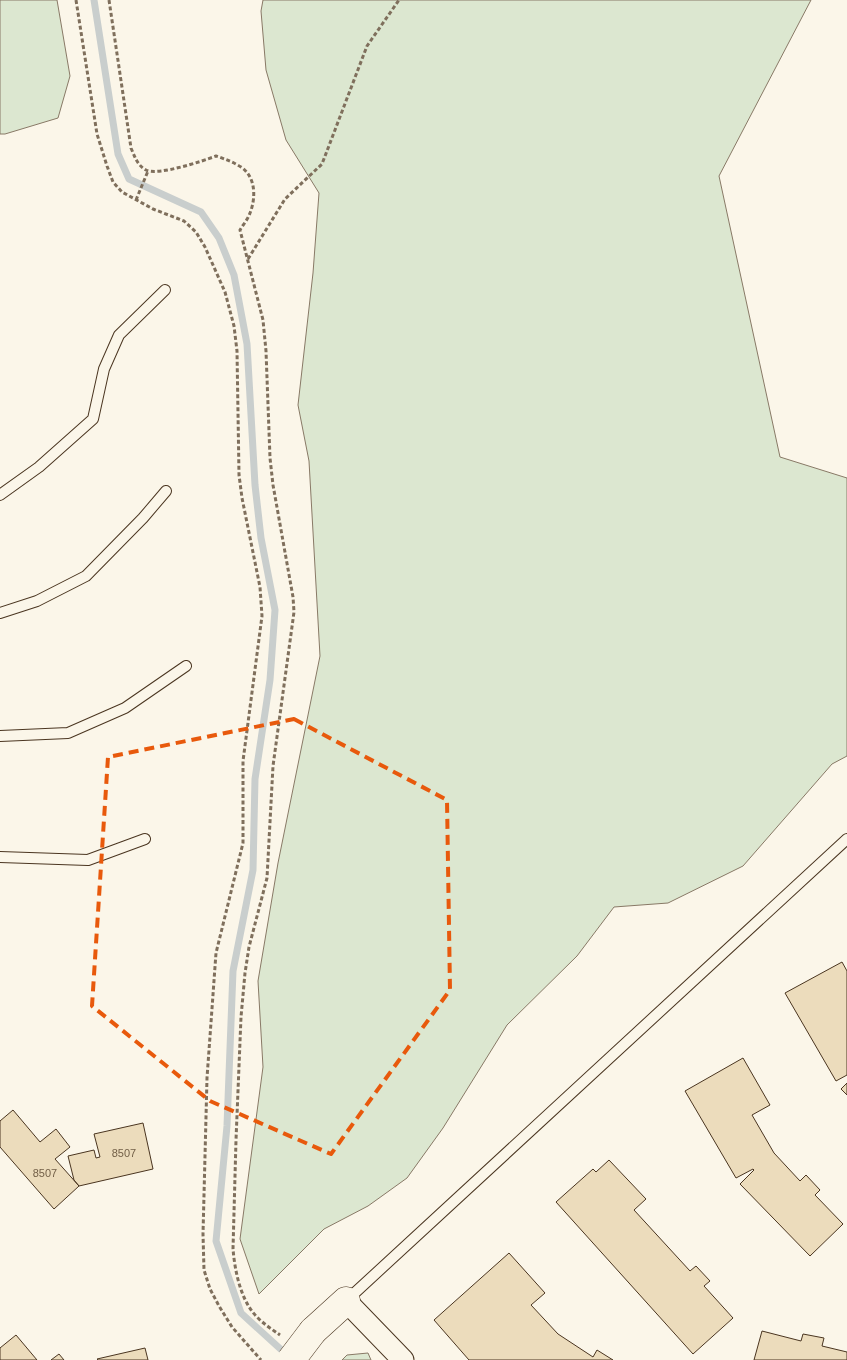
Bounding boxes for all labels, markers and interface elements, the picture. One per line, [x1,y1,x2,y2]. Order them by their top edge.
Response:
house number: 8507 [112,1147,136,1159]
house number: 8507 [33,1167,57,1179]

